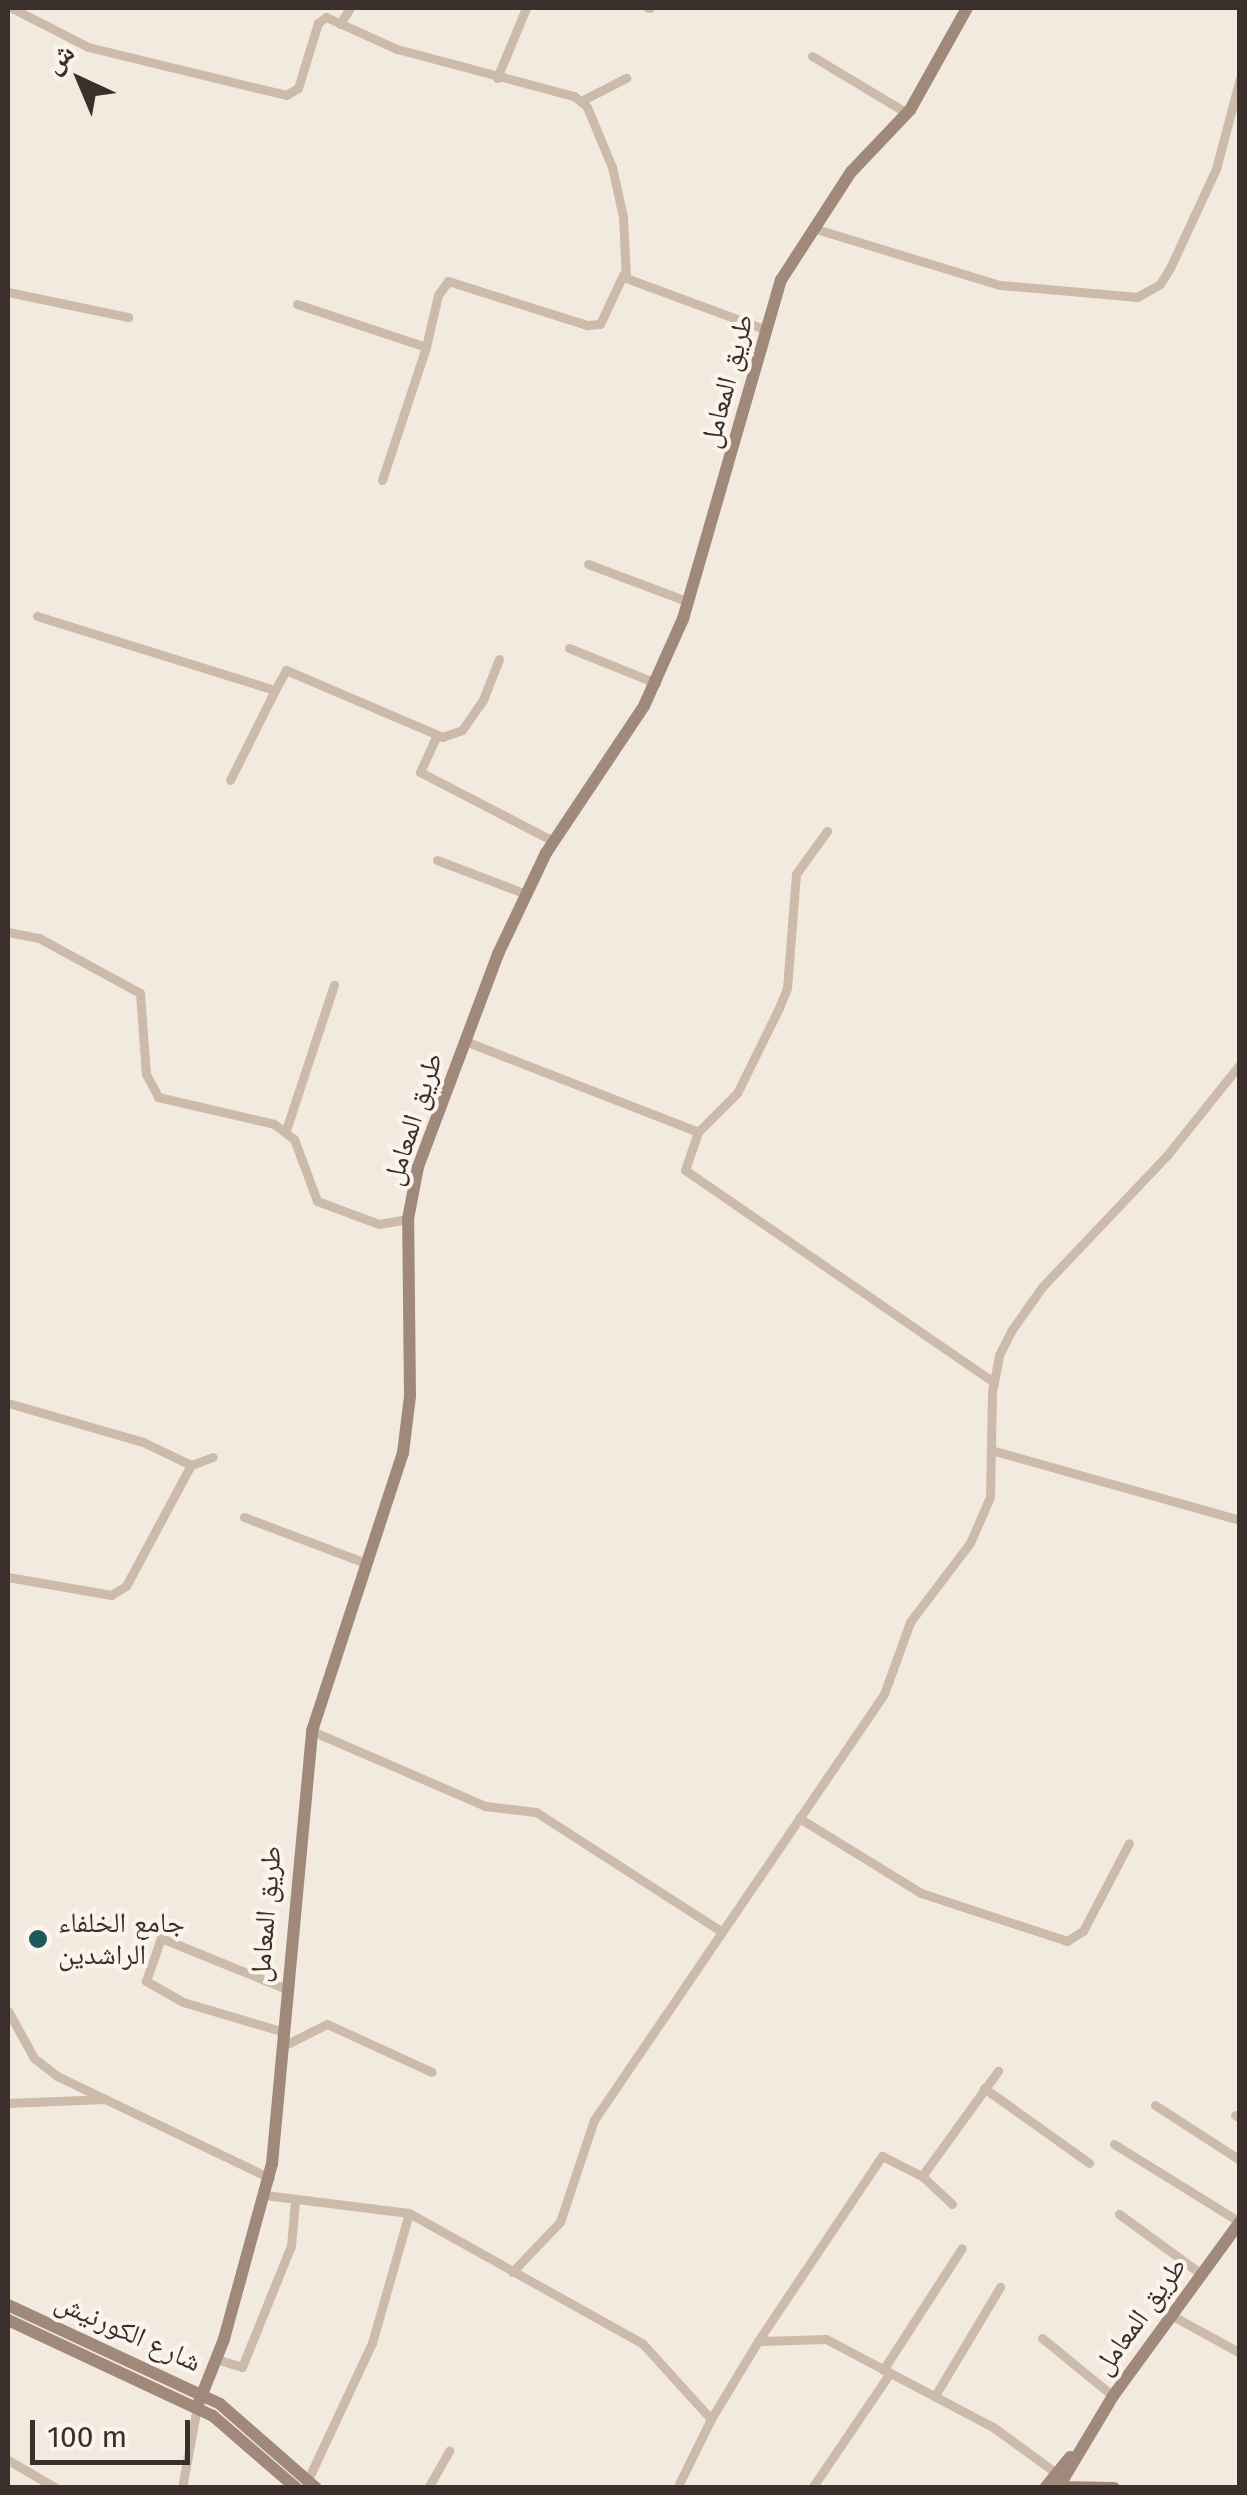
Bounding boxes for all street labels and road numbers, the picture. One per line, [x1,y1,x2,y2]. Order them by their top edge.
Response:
street label: طريق المعامل [693,311,761,451]
street label: طريق المعامل [376,1049,450,1189]
street label: طريق المعامل [243,1844,289,1984]
street label: طريق المعامل [1086,2251,1194,2381]
street label: شارع الكورنيش [50,2285,206,2379]

